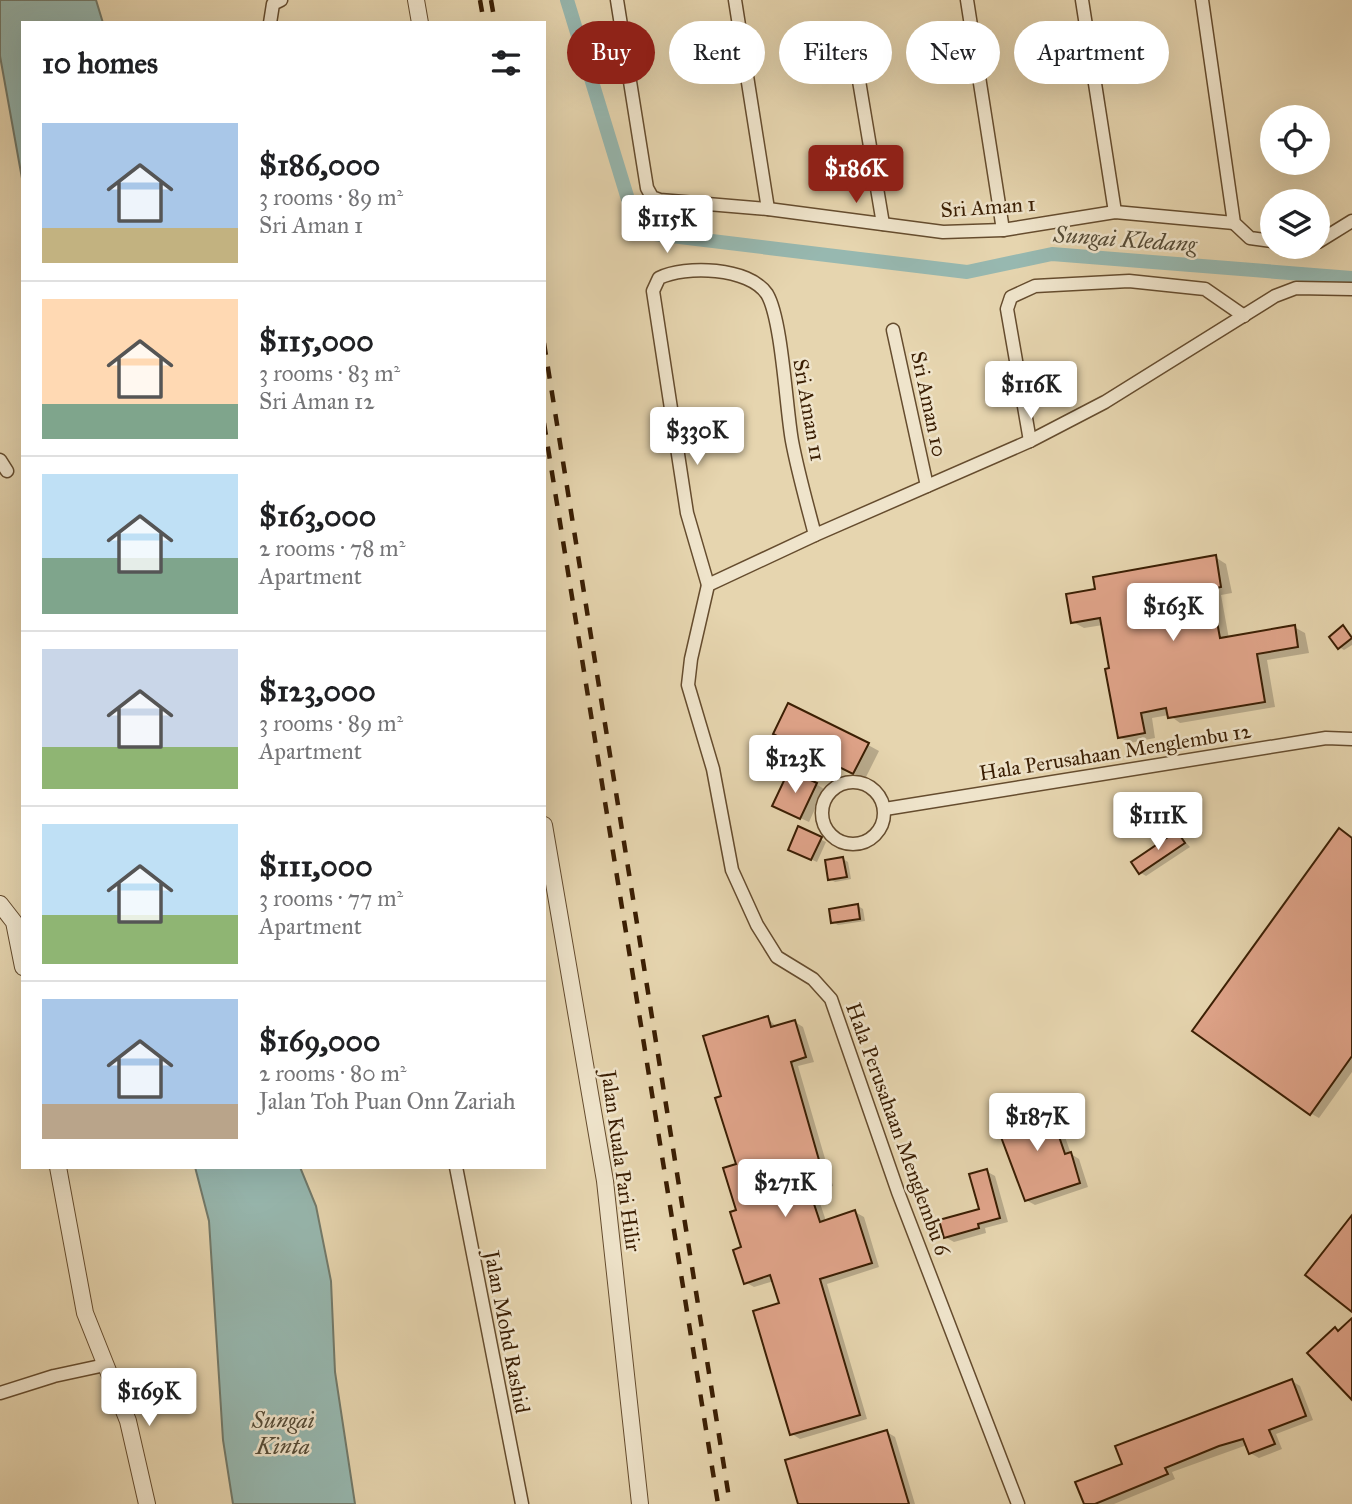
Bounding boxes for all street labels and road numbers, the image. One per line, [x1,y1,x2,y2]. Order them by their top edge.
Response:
street label: Sri Aman 1 [940,191,1036,223]
street label: Sri Aman 10 [905,349,953,459]
street label: Sri Aman 11 [787,357,831,463]
street label: Hala Perusahaan Menglembu 12 [977,718,1254,786]
street label: Hala Perusahaan Menglembu 6 [840,999,956,1260]
street label: Jalan Kuala Pari Hilir [595,1067,647,1254]
street label: Jalan Mohd Rashid [478,1246,536,1416]

